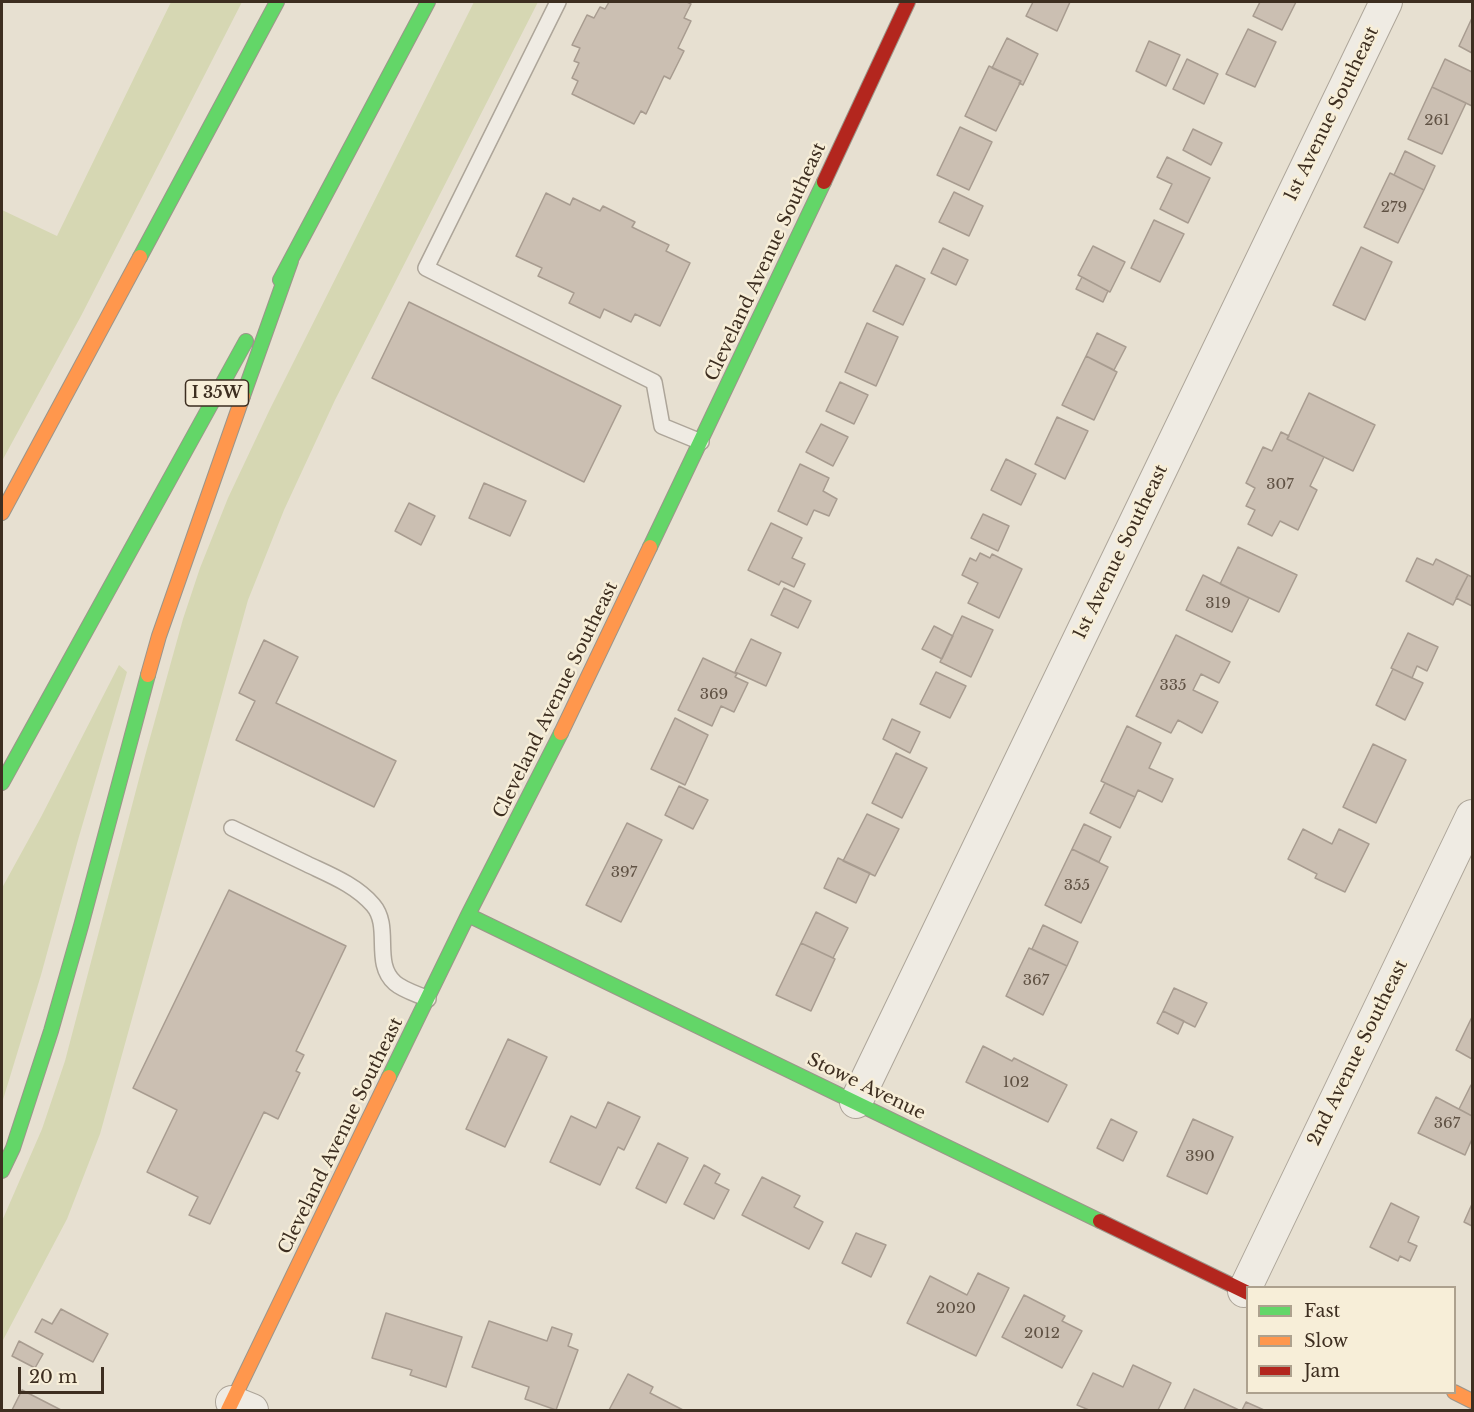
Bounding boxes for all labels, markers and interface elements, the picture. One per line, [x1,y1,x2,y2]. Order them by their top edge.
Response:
street label: 1st Avenue Southeast [1280,23,1384,205]
house number: 261 [1424,112,1450,130]
street label: Cleveland Avenue Southeast [701,139,831,385]
house number: 279 [1381,199,1407,217]
road number: I 35W [186,380,248,406]
street label: 1st Avenue Southeast [1069,461,1173,643]
house number: 307 [1266,476,1294,494]
street label: Cleveland Avenue Southeast [489,578,623,822]
house number: 319 [1205,595,1231,613]
house number: 335 [1160,677,1186,695]
house number: 369 [700,686,728,704]
house number: 397 [611,864,637,882]
house number: 355 [1064,877,1090,895]
street label: 2nd Avenue Southeast [1303,956,1413,1150]
house number: 367 [1023,972,1049,990]
street label: Cleveland Avenue Southeast [274,1014,408,1258]
street label: Stowe Avenue [803,1049,929,1125]
house number: 102 [1003,1074,1029,1092]
house number: 367 [1434,1115,1460,1133]
house number: 390 [1185,1148,1215,1166]
legend [1246,1286,1456,1394]
house number: 2020 [936,1300,976,1318]
text: Fast [1304,1300,1340,1322]
house number: 2012 [1024,1325,1060,1343]
text: Slow [1304,1330,1348,1352]
scale bar [21,1355,106,1393]
text: Jam [1304,1360,1340,1382]
text: 20 m [29,1366,77,1388]

